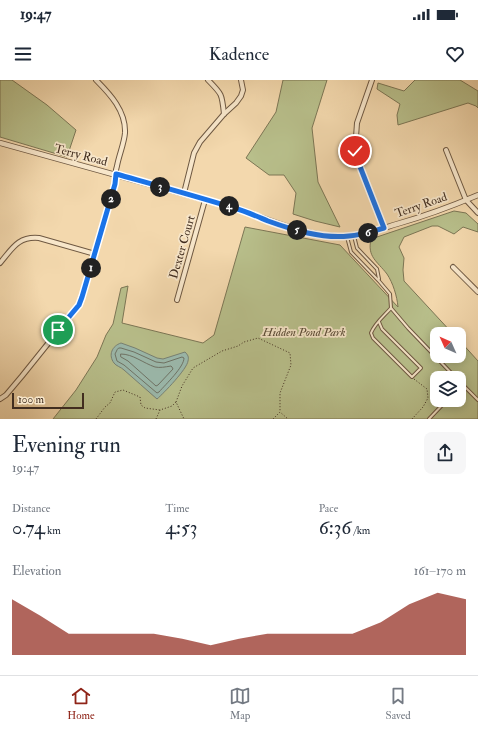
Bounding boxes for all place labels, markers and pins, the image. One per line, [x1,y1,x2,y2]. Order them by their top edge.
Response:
pin [338,134,372,168]
pin: 3 [150,177,170,197]
pin: 2 [101,189,121,209]
pin: 4 [219,196,239,216]
pin: 5 [287,220,307,240]
pin: 6 [358,223,378,243]
pin: 1 [81,258,101,278]
pin [41,313,75,347]

